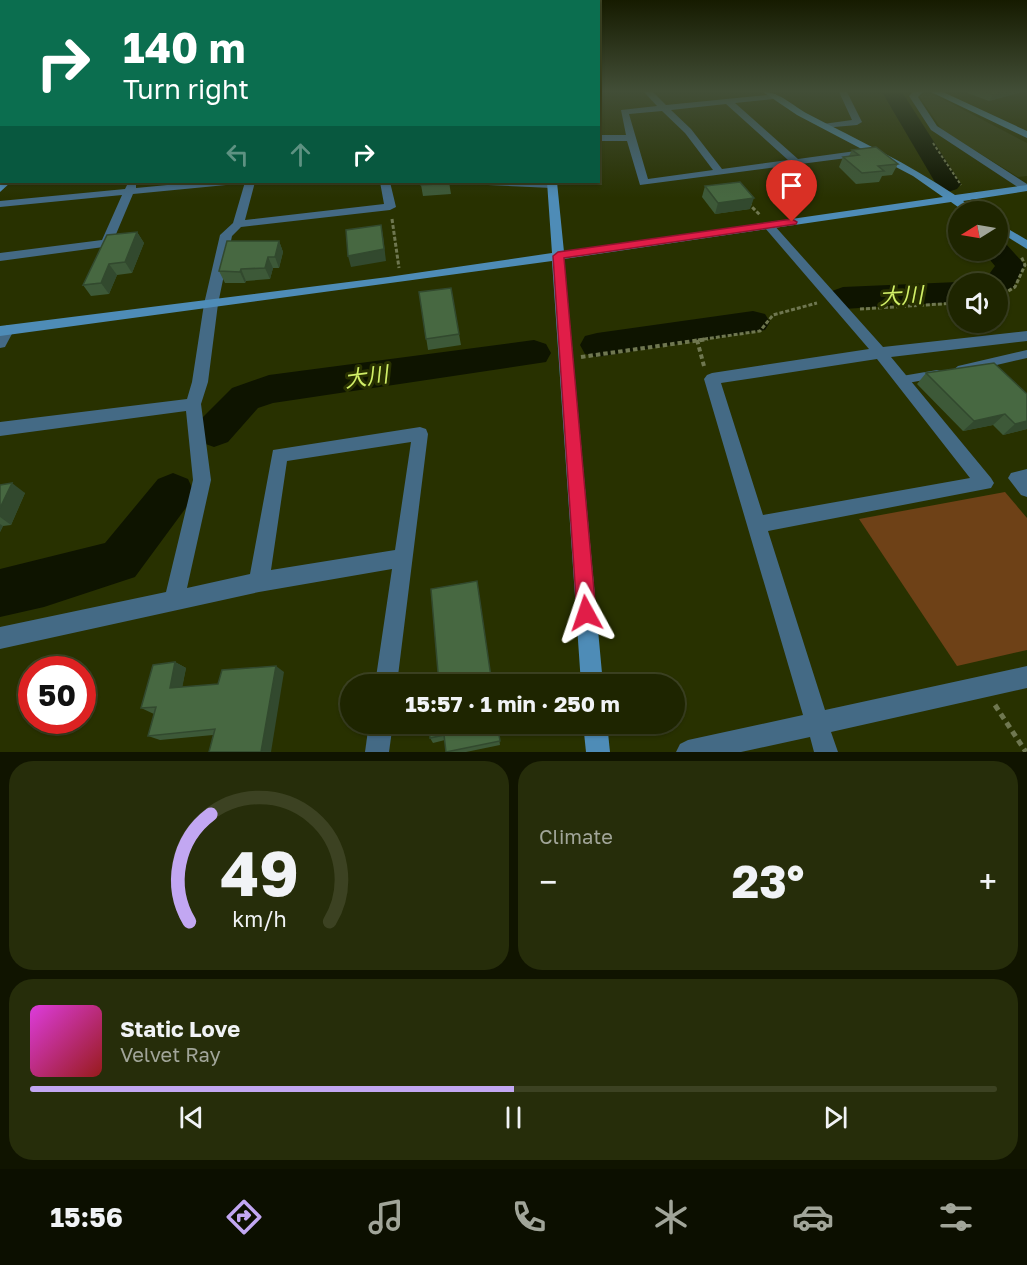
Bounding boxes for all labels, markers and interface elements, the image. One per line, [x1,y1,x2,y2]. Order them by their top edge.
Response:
text: 140 m [123,22,245,72]
icon: right [24,24,102,102]
text: Turn right [123,73,249,105]
icon: left [221,138,254,171]
icon: ahead [284,138,317,171]
icon: right [347,138,380,171]
pin [766,160,817,222]
icon: arrive [775,169,808,202]
north arrow [948,201,1008,261]
map controls [948,201,1008,333]
button: sound [948,273,1008,333]
water label: 大川 [878,280,926,310]
water label: 大川 [342,359,392,392]
position arrow [554,581,618,645]
speed limit sign: 50 [18,656,96,734]
text: 15:57 · 1 min · 250 m [405,690,620,717]
text: Climate [539,824,613,848]
text: 49 [220,835,298,910]
text: 23° [732,854,804,908]
text: − [539,862,557,901]
text: + [979,862,997,901]
text: km/h [232,907,286,933]
text: Static Love [120,1015,240,1042]
text: Velvet Ray [120,1042,221,1066]
icon: previous [175,1101,208,1134]
icon: pause [497,1101,530,1134]
icon: next [819,1101,852,1134]
icon: directions [223,1196,265,1238]
icon: music [365,1196,407,1238]
icon: phone [508,1196,550,1238]
icon: climate [650,1196,692,1238]
icon: car [792,1196,834,1238]
icon: filters [935,1196,977,1238]
text: 15:56 [50,1201,123,1233]

